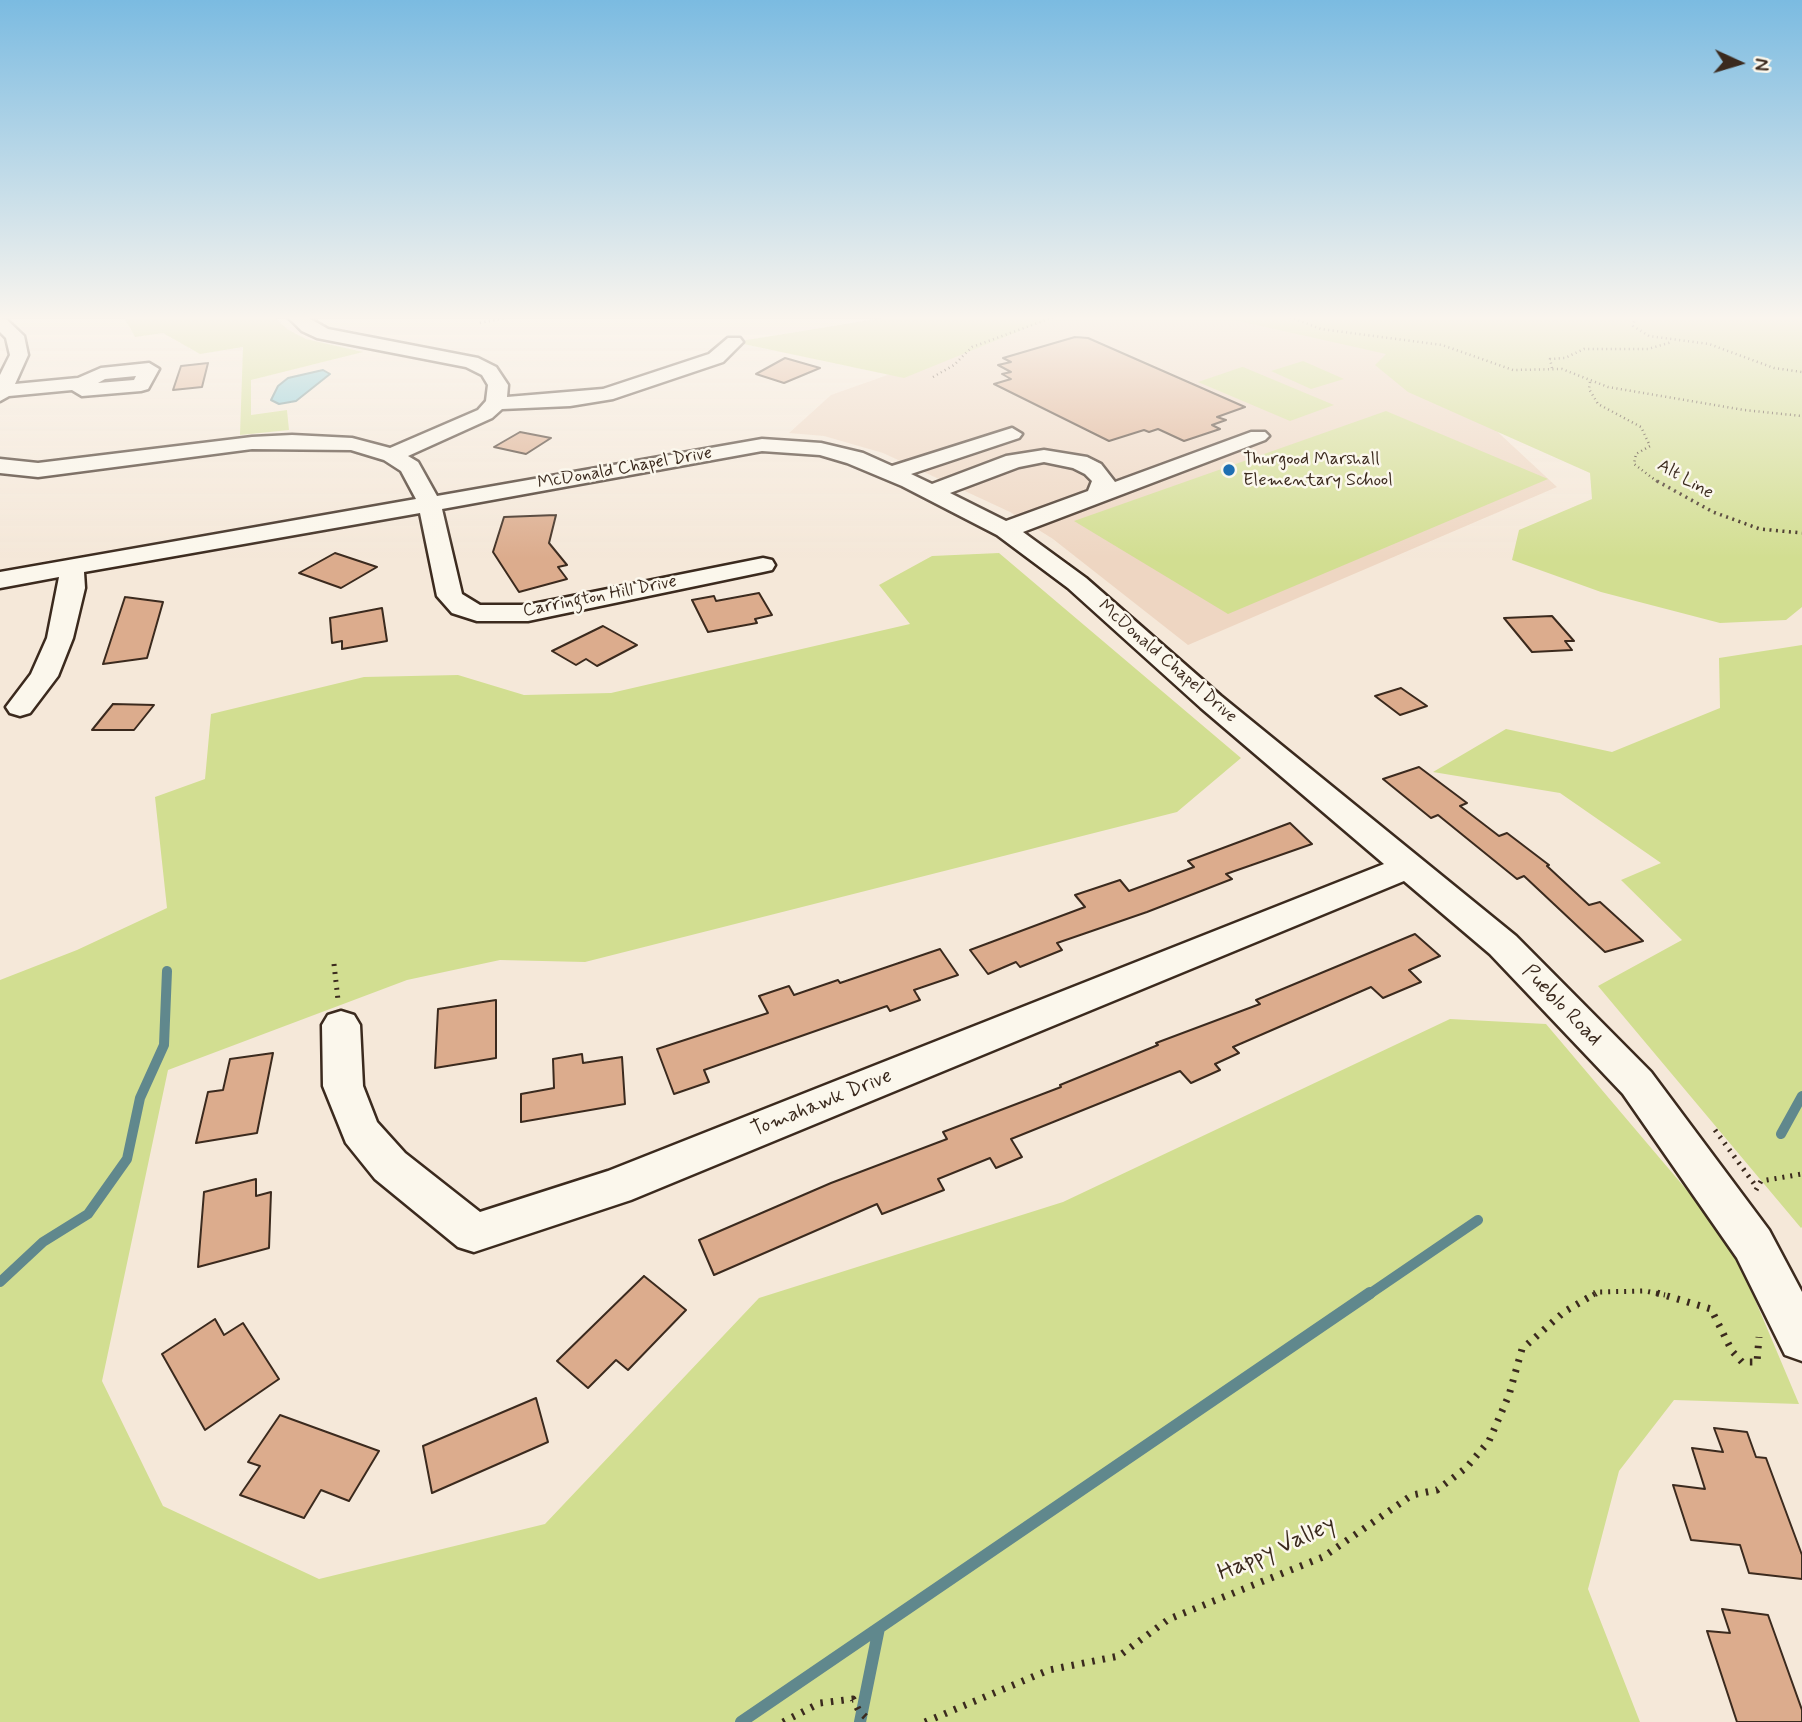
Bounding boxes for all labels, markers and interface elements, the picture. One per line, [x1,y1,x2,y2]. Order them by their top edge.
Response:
north arrow [1704,28,1774,98]
text: N [1748,57,1773,72]
street label: McDonald Chapel Drive [536,443,714,495]
place label: Thurgood Marshall Elementary School [1243,449,1393,491]
street label: Alt Line [1653,455,1717,505]
marker: Thurgood Marshall Elementary School [1221,462,1237,478]
street label: Carrington Hill Drive [521,571,679,623]
street label: McDonald Chapel Drive [1093,596,1241,728]
street label: Pueblo Road [1516,960,1606,1052]
street label: Tomahawk Drive [748,1064,896,1144]
street label: Happy Valley [1214,1511,1340,1589]

